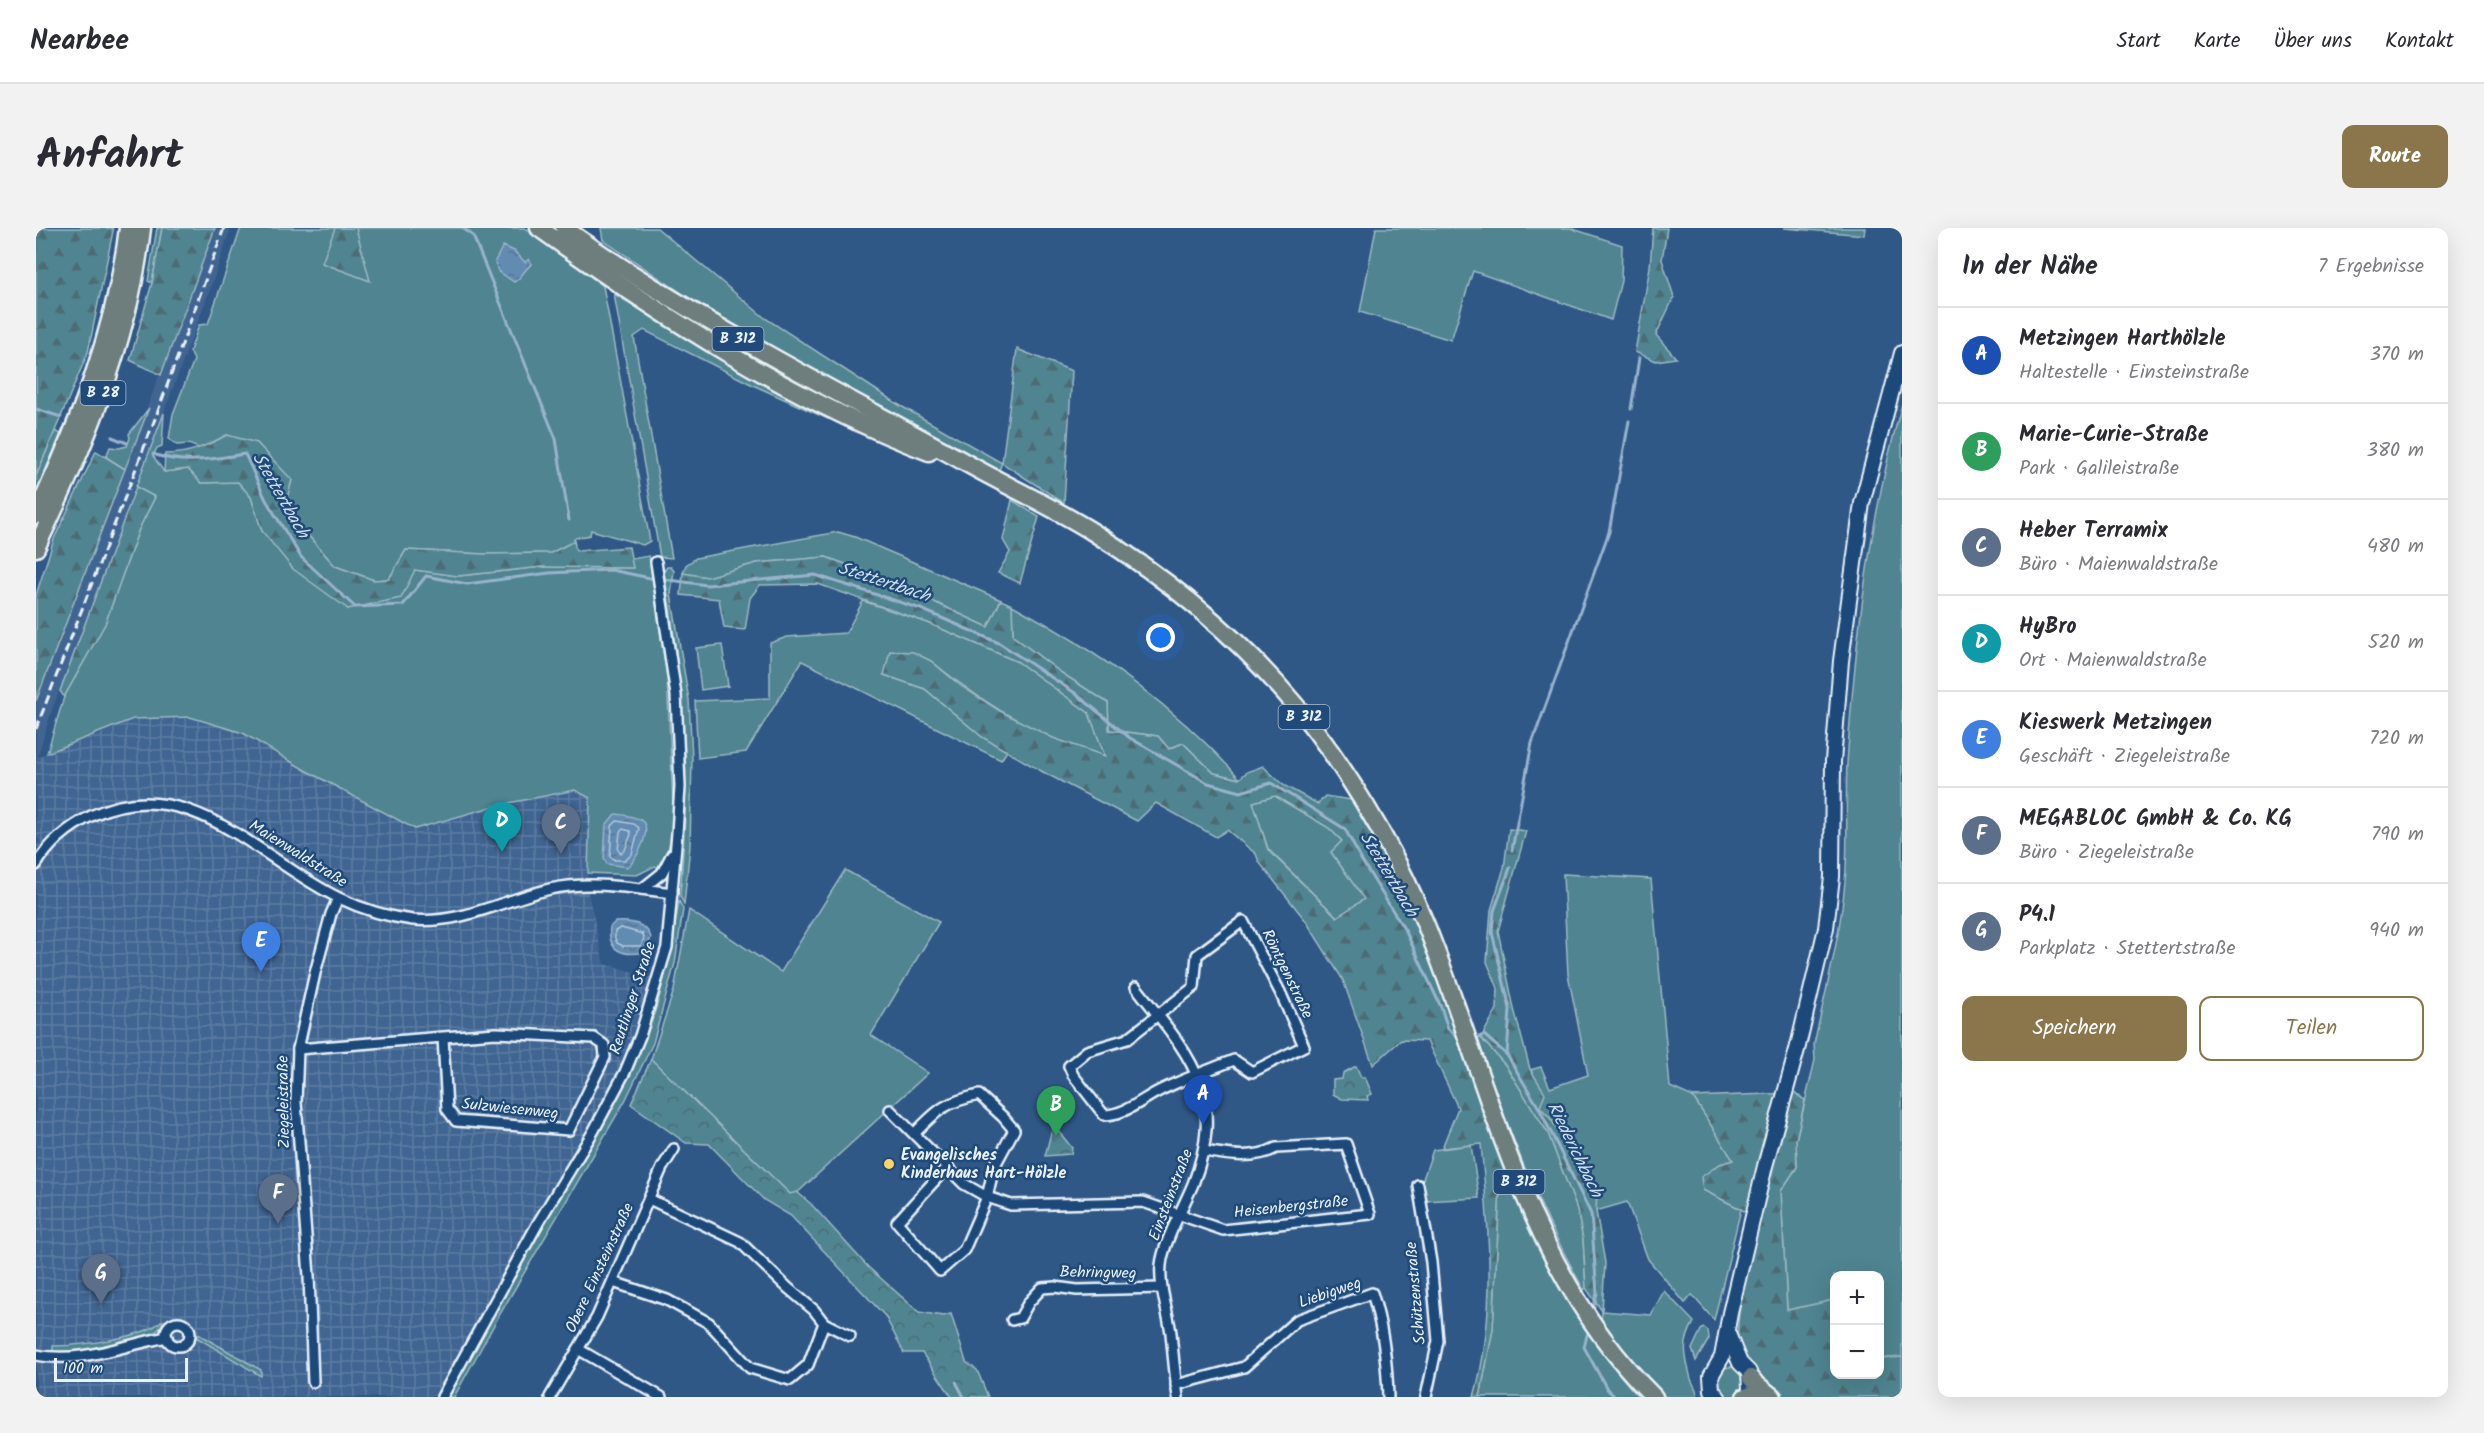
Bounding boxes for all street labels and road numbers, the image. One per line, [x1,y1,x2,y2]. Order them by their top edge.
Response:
road number: B 312 [712,327,764,351]
road number: B 28 [80,381,126,405]
road number: B 312 [1278,705,1330,729]
street label: Maienwaldstraße [244,814,352,894]
street label: Röntgenstraße [1255,925,1319,1023]
street label: Reutlinger Straße [603,938,663,1058]
street label: Ziegeleistraße [271,1055,297,1149]
street label: Sulzwiesenweg [460,1091,560,1127]
street label: Einsteinstraße [1142,1145,1200,1245]
road number: B 312 [1494,1170,1544,1194]
street label: Heisenbergstraße [1232,1189,1350,1225]
street label: Obere Einsteinstraße [559,1199,641,1337]
street label: Schützenstraße [1399,1241,1433,1345]
street label: Behringweg [1059,1260,1137,1286]
street label: Liebigweg [1295,1271,1365,1315]

